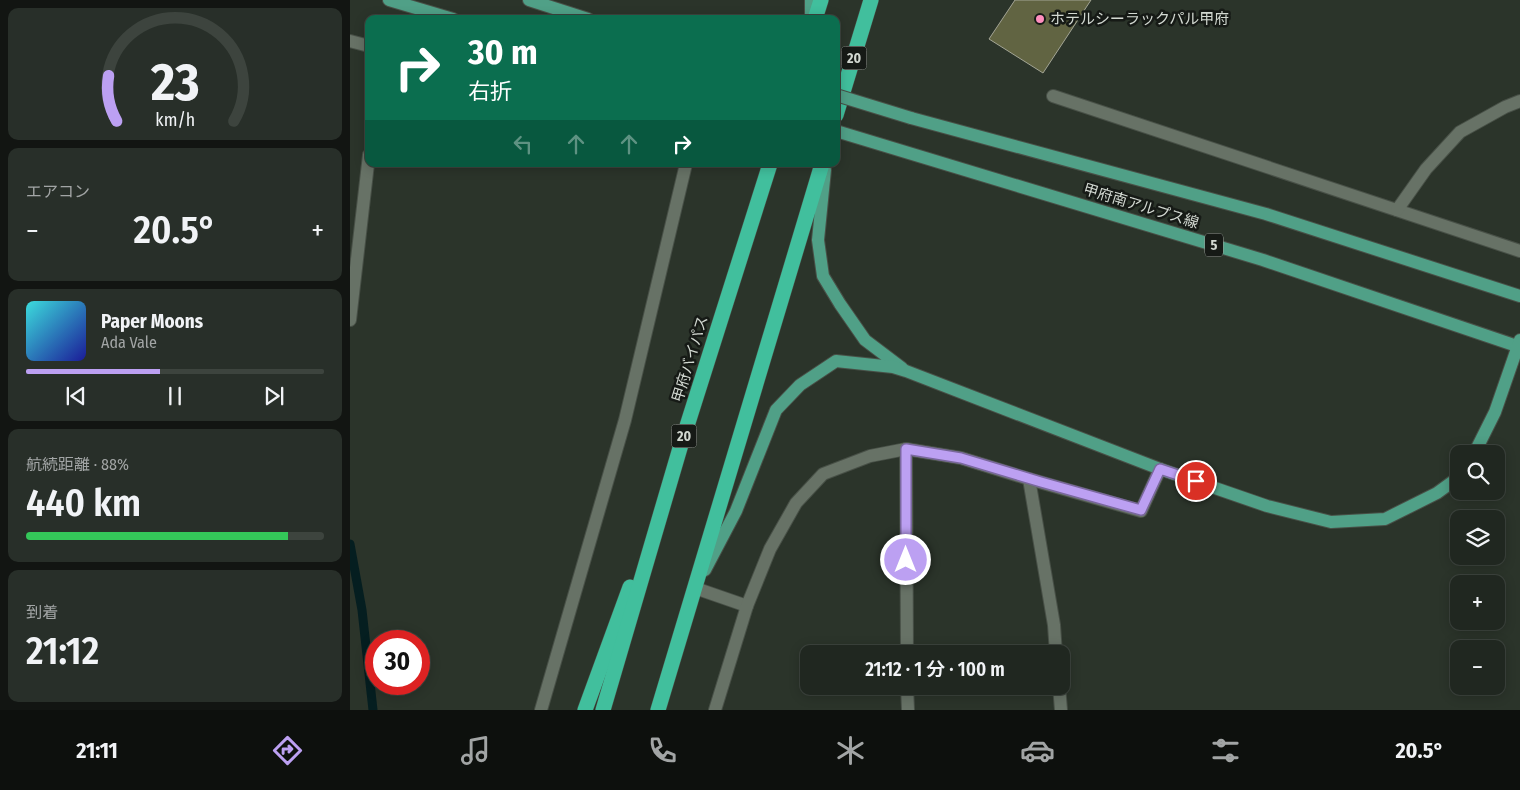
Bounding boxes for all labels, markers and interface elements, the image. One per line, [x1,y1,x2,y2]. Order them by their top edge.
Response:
place label: ホテルシーラックパル甲府 [1050,10,1229,28]
marker: ホテルシーラックパル甲府 [1034,13,1046,25]
text: 30 m [468,31,538,73]
icon: right [385,35,450,100]
road number: 20 [842,46,866,70]
text: 23 [150,51,199,114]
text: 右折 [468,78,512,105]
text: km/h [155,109,195,131]
icon: left [509,130,537,158]
icon: ahead [562,130,590,158]
icon: ahead [615,130,643,158]
icon: right [668,130,696,158]
street label: 甲府南アルプス線 [1081,180,1201,232]
text: エアコン [26,182,90,201]
text: 20.5° [134,207,216,253]
text: − [26,214,39,247]
text: + [311,214,324,247]
road number: 5 [1205,234,1223,256]
text: Paper Moons [101,310,203,333]
street label: 甲府バイパス [668,313,712,405]
text: Ada Vale [101,333,157,352]
icon: previous [62,382,90,410]
icon: pause [161,382,189,410]
icon: next [260,382,288,410]
road number: 20 [672,424,696,448]
map controls [1450,445,1505,695]
button: search [1450,445,1505,500]
text: 航続距離 · 88% [26,455,129,474]
pin [1175,460,1217,502]
icon: arrive [1182,467,1210,495]
text: 440 km [26,480,141,526]
button: layers [1450,510,1505,565]
position arrow [879,533,931,585]
button: + [1450,575,1505,630]
text: 到着 [26,603,58,622]
text: 21:12 [26,628,99,674]
speed limit sign: 30 [365,630,430,695]
button: − [1450,640,1505,695]
text: 21:12 · 1 分 · 100 m [865,658,1005,681]
icon: directions [270,733,305,768]
icon: music [458,733,493,768]
icon: phone [645,733,680,768]
icon: climate [833,733,868,768]
icon: car [1020,733,1055,768]
icon: filters [1208,733,1243,768]
text: 21:11 [76,737,118,764]
text: 20.5° [1395,737,1444,764]

